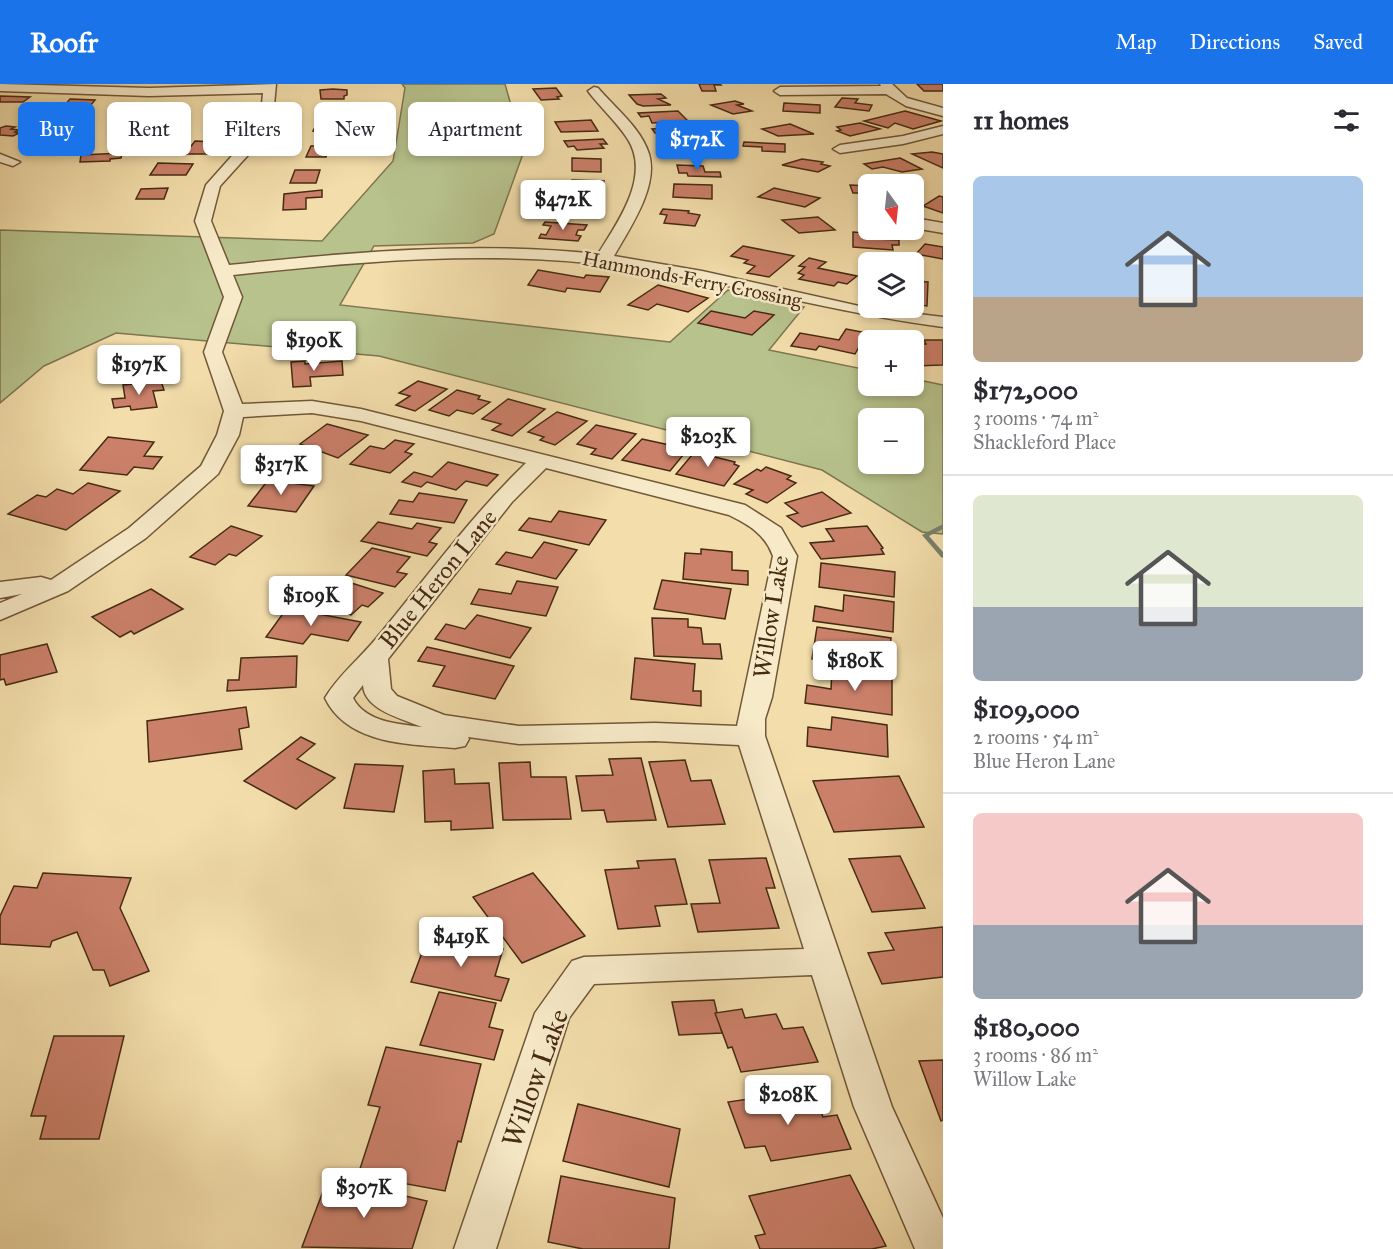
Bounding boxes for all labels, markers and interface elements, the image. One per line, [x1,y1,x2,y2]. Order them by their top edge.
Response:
text: Roofr [30,25,98,60]
text: Map [1116,29,1157,55]
text: Directions [1190,29,1280,55]
text: Saved [1313,29,1363,55]
chip: Buy [18,102,95,156]
chip: Rent [107,102,191,156]
chip: Filters [203,102,302,156]
chip: New [314,102,396,156]
chip: Apartment [408,102,544,156]
text: 11 homes [973,104,1069,136]
icon: filters [1330,104,1363,137]
pin: $172K [655,120,739,171]
text: $172K [670,127,724,151]
north arrow [858,174,924,240]
map controls [858,174,924,474]
pin: $472K [521,180,605,231]
text: $472K [534,187,592,211]
icon: home [1114,215,1222,323]
street label: Hammonds Ferry Crossing [580,246,804,313]
button: layers [858,252,924,318]
pin: $190K [272,321,356,372]
text: $190K [286,328,342,352]
button: + [858,330,924,396]
pin: $197K [97,345,181,396]
text: $197K [111,352,167,376]
text: $172,000 [973,374,1078,406]
text: 3 rooms · 74 m² [973,406,1098,430]
button: − [858,408,924,474]
pin: $203K [666,417,750,468]
text: $203K [680,424,736,448]
text: Shackleford Place [973,430,1116,454]
pin: $317K [239,445,323,496]
text: $317K [255,452,307,476]
street label: Blue Heron Lane [373,503,503,655]
icon: home [1114,534,1222,642]
street label: Willow Lake [746,553,796,681]
pin: $109K [269,576,353,627]
text: $109K [283,583,339,607]
pin: $180K [813,641,897,692]
text: $180K [827,648,883,672]
text: $109,000 [973,693,1080,725]
text: 2 rooms · 54 m² [973,725,1099,749]
text: Blue Heron Lane [973,749,1115,773]
icon: home [1114,852,1222,960]
pin: $419K [419,917,503,968]
text: $419K [433,924,489,948]
street label: Willow Lake [494,1004,576,1152]
text: $180,000 [973,1011,1080,1043]
text: 3 rooms · 86 m² [973,1043,1098,1067]
text: Willow Lake [973,1067,1076,1091]
pin: $208K [746,1075,830,1126]
text: $208K [759,1082,817,1106]
pin: $307K [322,1168,406,1219]
text: $307K [336,1175,392,1199]

